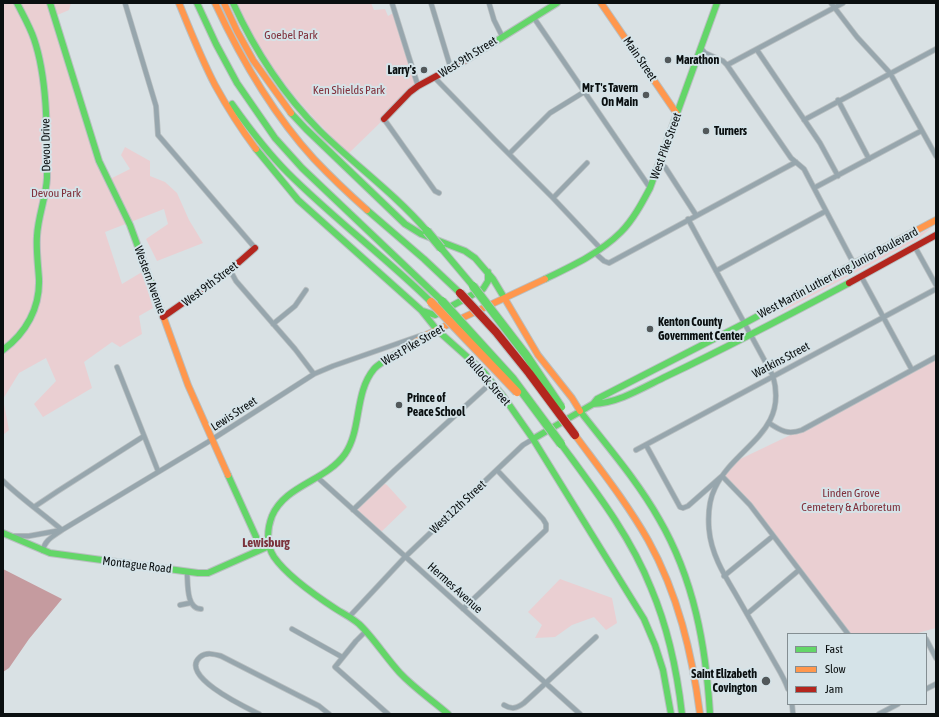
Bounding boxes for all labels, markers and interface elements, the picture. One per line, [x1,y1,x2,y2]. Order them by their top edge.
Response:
park label: Goebel Park [264,28,318,42]
street label: West 9th Street [436,33,500,81]
street label: Main Street [620,34,660,84]
place label: Marathon [676,53,719,67]
marker: Marathon [663,55,673,65]
place label: Larry's [388,63,416,77]
marker: Larry's [419,65,429,75]
place label: Mr T's Tavern On Main [582,81,638,109]
park label: Ken Shields Park [313,83,385,97]
marker: Mr T's Tavern On Main [641,90,651,100]
street label: West Pike Street [647,111,685,181]
street label: Devou Drive [38,118,54,172]
place label: Turners [714,124,747,138]
marker: Turners [701,126,711,136]
park label: Devou Park [31,186,81,200]
street label: West Martin Luther King Junior Boulevard [755,224,921,322]
street label: Western Avenue [131,244,169,316]
street label: West 9th Street [179,258,241,310]
place label: Kenton County Government Center [658,315,744,343]
street label: West Pike Street [379,321,447,369]
marker: Kenton County Government Center [645,324,655,334]
street label: Watkins Street [750,339,812,381]
street label: Bullock Street [463,353,513,409]
place label: Prince of Peace School [407,391,465,419]
street label: Lewis Street [208,394,260,434]
marker: Prince of Peace School [394,400,404,410]
street label: West 12th Street [427,477,489,537]
park label: Linden Grove Cemetery & Arboretum [801,486,901,514]
district label: Lewisburg [242,535,290,551]
street label: Montague Road [102,554,172,576]
street label: Hermes Avenue [424,560,486,616]
legend [787,633,927,705]
text: Fast [825,642,843,656]
text: Slow [825,662,846,676]
place label: Saint Elizabeth Covington [691,667,757,695]
marker: Saint Elizabeth Covington [760,675,772,687]
text: Jam [825,682,843,696]

